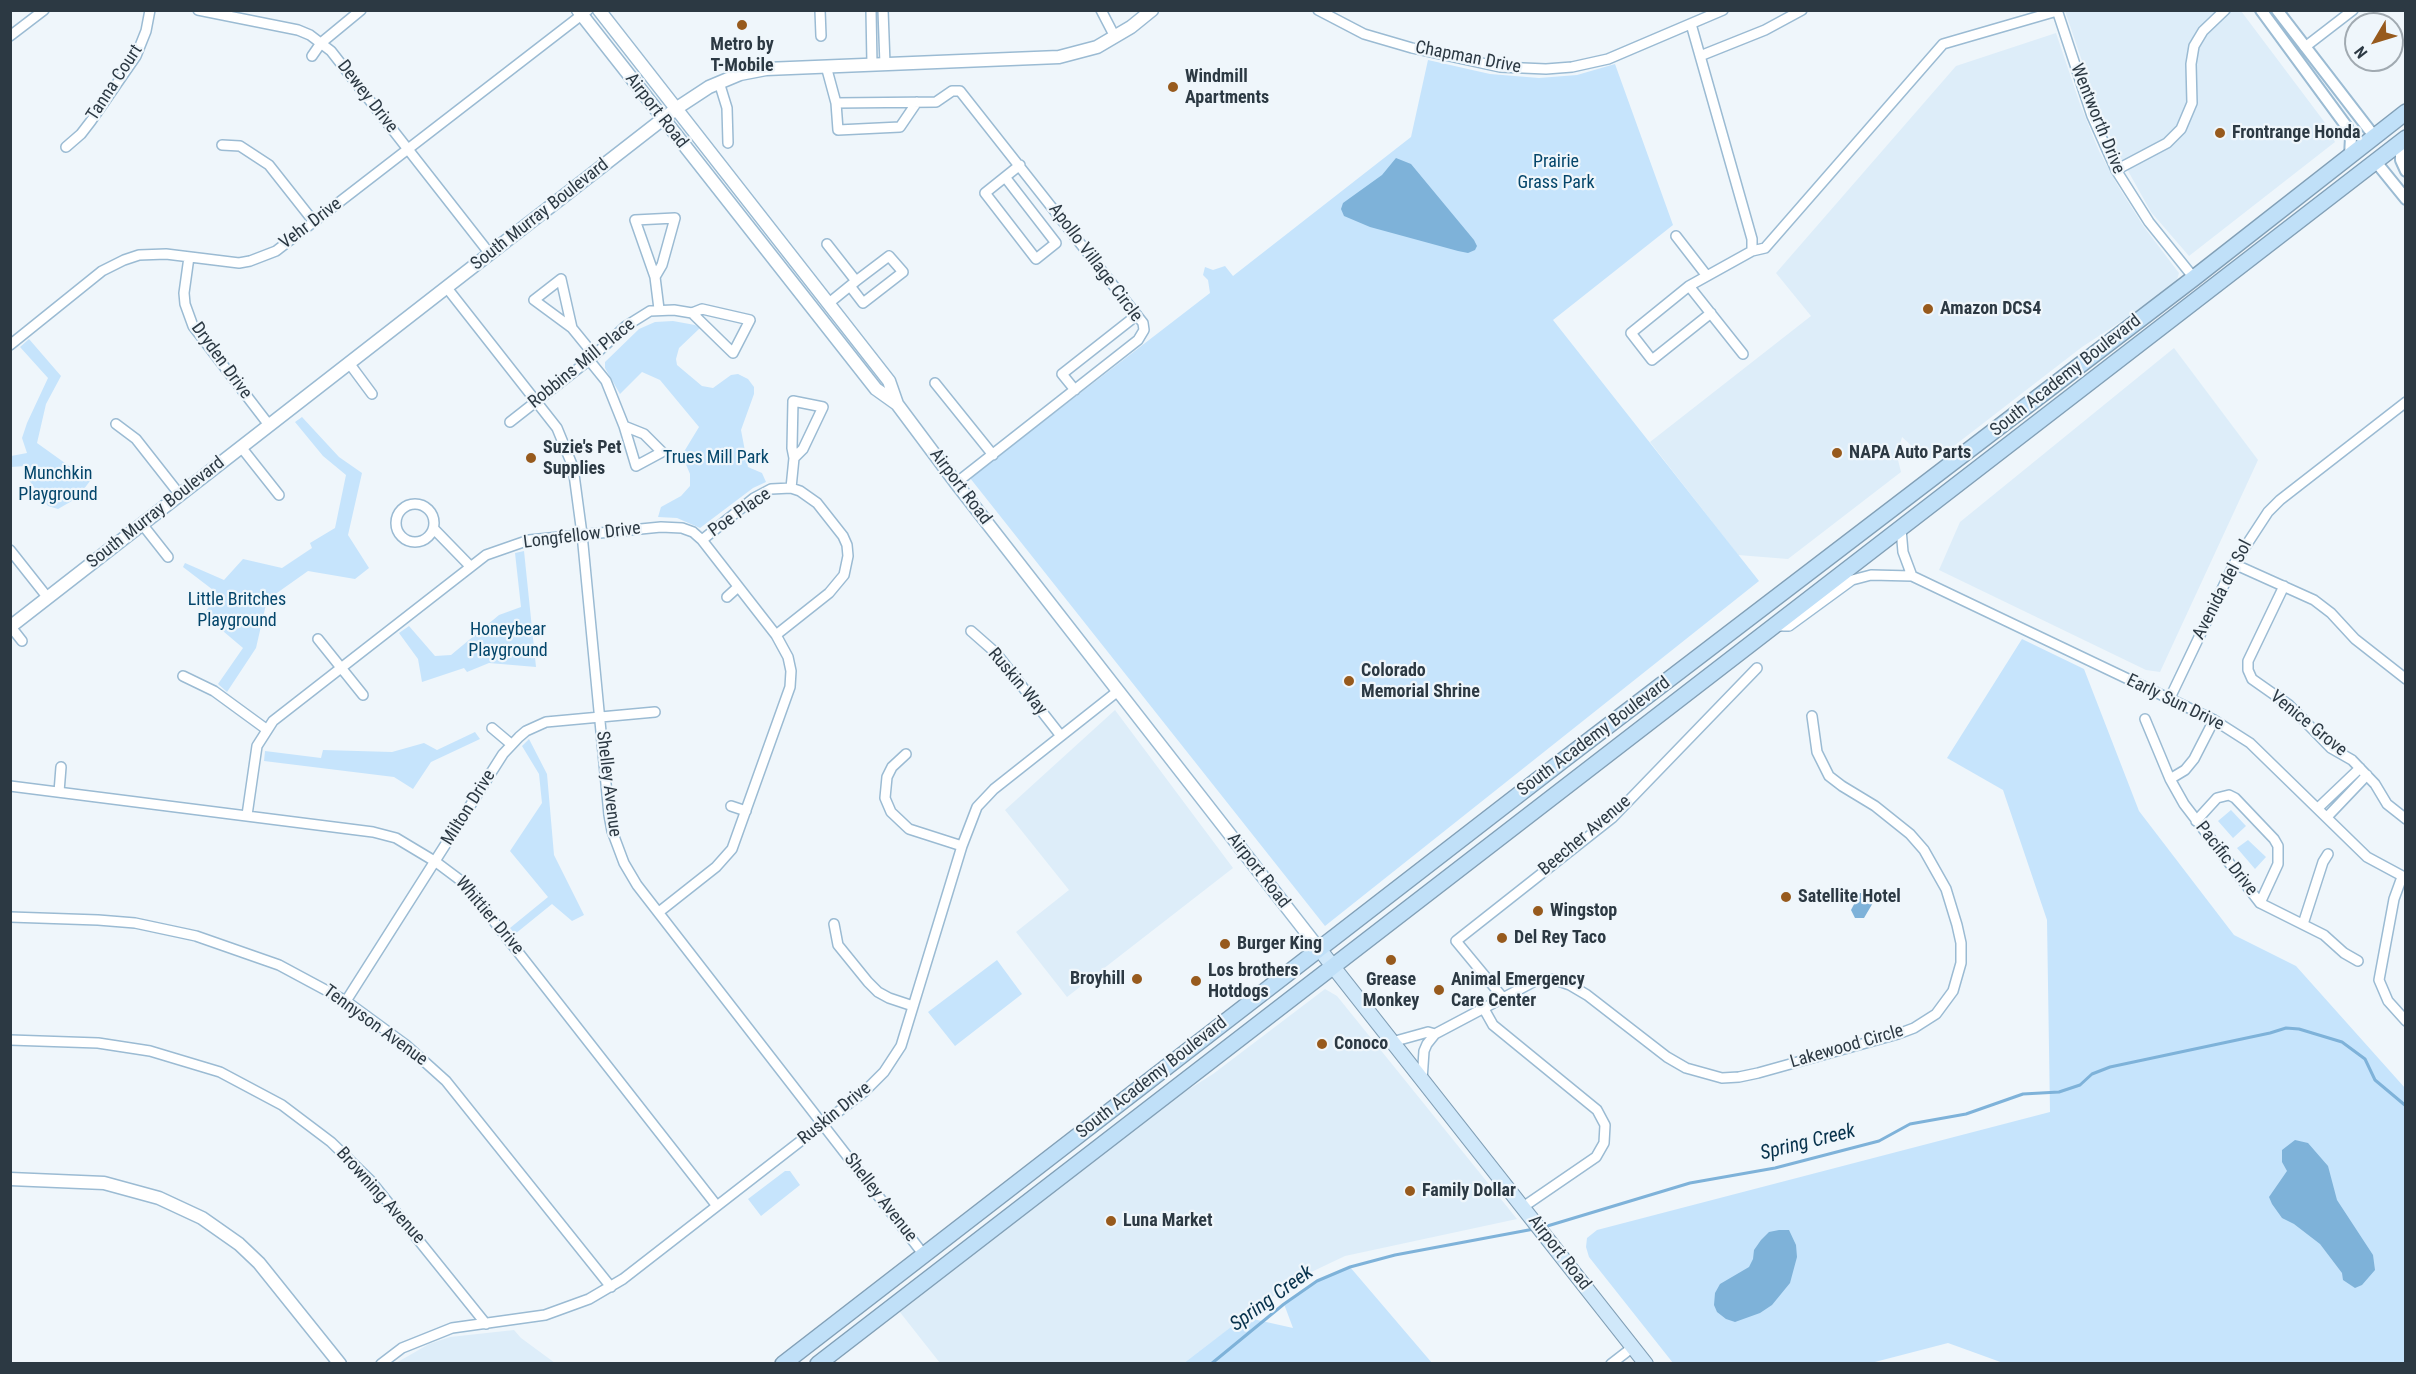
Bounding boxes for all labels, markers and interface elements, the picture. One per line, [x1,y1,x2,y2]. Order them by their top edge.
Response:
north arrow [2344,12,2404,72]
marker: Metro by T-Mobile [735,18,749,32]
place label: Metro by T-Mobile [710,34,774,76]
street label: Chapman Drive [1413,37,1523,79]
street label: Tanna Court [82,41,148,125]
text: N [2351,42,2372,62]
street label: Dewey Drive [332,56,402,138]
street label: Wentworth Drive [2065,61,2129,177]
place label: Windmill Apartments [1185,66,1269,109]
street label: Airport Road [620,69,692,153]
marker: Windmill Apartments [1166,80,1180,94]
place label: Frontrange Honda [2232,122,2360,144]
marker: Frontrange Honda [2213,126,2227,140]
park label: Prairie Grass Park [1517,151,1595,194]
street label: South Murray Boulevard [467,155,613,275]
street label: Vehr Drive [276,194,346,254]
street label: Apollo Village Circle [1043,199,1147,327]
place label: Amazon DCS4 [1940,298,2041,320]
marker: Amazon DCS4 [1921,302,1935,316]
street label: South Academy Boulevard [1986,310,2146,442]
street label: Robbins Mill Place [524,314,640,414]
street label: Dryden Drive [186,318,256,404]
place label: Suzie's Pet Supplies [543,437,621,480]
place label: NAPA Auto Parts [1849,442,1971,464]
street label: Airport Road [924,445,996,529]
marker: NAPA Auto Parts [1830,446,1844,460]
park label: Trues Mill Park [663,447,769,469]
marker: Suzie's Pet Supplies [524,451,538,465]
street label: South Murray Boulevard [83,453,229,573]
park label: Munchkin Playground [18,463,98,506]
street label: Poe Place [705,484,775,542]
street label: Longfellow Drive [522,518,642,554]
street label: Avenida del Sol [2189,537,2257,643]
park label: Little Britches Playground [188,589,286,632]
park label: Honeybear Playground [468,619,548,662]
street label: Ruskin Way [983,644,1051,720]
place label: Colorado Memorial Shrine [1361,660,1480,702]
street label: Early Sun Drive [2123,670,2227,736]
street label: South Academy Boulevard [1513,673,1675,801]
marker: Colorado Memorial Shrine [1342,674,1356,688]
street label: Venice Grove [2265,686,2351,762]
street label: Shelley Avenue [591,730,625,838]
street label: Milton Drive [437,766,501,850]
street label: Beecher Avenue [1535,791,1635,881]
street label: Pacific Drive [2190,818,2262,900]
street label: Airport Road [1222,829,1294,913]
street label: Whittier Drive [450,873,528,959]
place label: Satellite Hotel [1798,886,1901,908]
marker: Satellite Hotel [1779,890,1793,904]
place label: Wingstop [1550,900,1617,922]
marker: Wingstop [1531,904,1545,918]
place label: Del Rey Taco [1514,927,1606,949]
marker: Del Rey Taco [1495,931,1509,945]
place label: Burger King [1237,933,1322,955]
marker: Burger King [1218,937,1232,951]
marker: Grease Monkey [1384,953,1398,967]
place label: Los brothers Hotdogs [1208,960,1299,1002]
place label: Broyhill [1070,968,1125,990]
place label: Grease Monkey [1363,969,1419,1012]
place label: Animal Emergency Care Center [1451,969,1585,1012]
marker: Broyhill [1130,972,1144,986]
marker: Los brothers Hotdogs [1189,974,1203,988]
street label: Tennyson Avenue [319,981,431,1071]
marker: Animal Emergency Care Center [1432,983,1446,997]
street label: South Academy Boulevard [1072,1012,1232,1144]
street label: Lakewood Circle [1788,1021,1906,1073]
place label: Conoco [1334,1033,1388,1055]
marker: Conoco [1315,1037,1329,1051]
street label: Ruskin Drive [794,1078,876,1150]
water label: Spring Creek [1758,1120,1858,1166]
street label: Browning Avenue [331,1143,429,1249]
street label: Shelley Avenue [839,1149,921,1247]
place label: Family Dollar [1422,1180,1516,1202]
marker: Family Dollar [1403,1184,1417,1198]
place label: Luna Market [1123,1210,1212,1232]
street label: Airport Road [1523,1211,1595,1295]
marker: Luna Market [1104,1214,1118,1228]
water label: Spring Creek [1226,1261,1318,1337]

